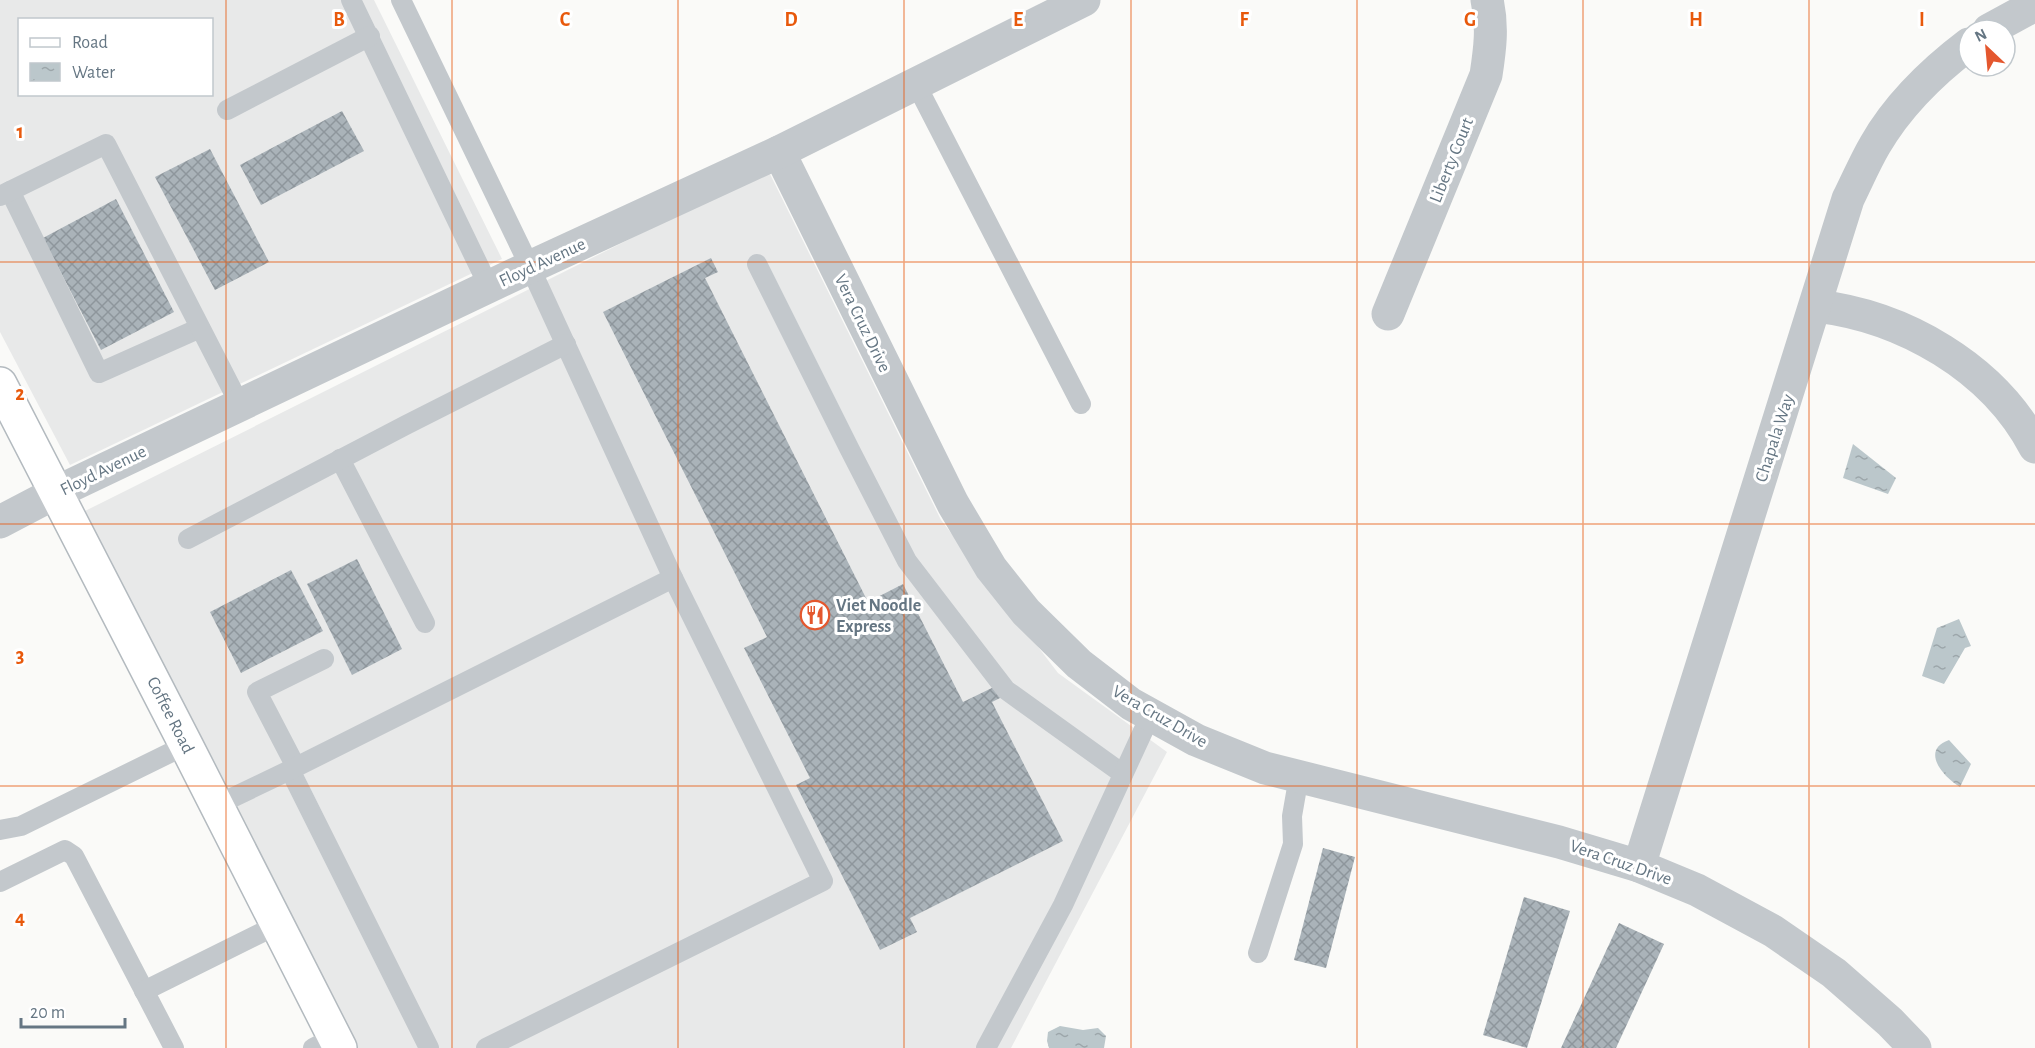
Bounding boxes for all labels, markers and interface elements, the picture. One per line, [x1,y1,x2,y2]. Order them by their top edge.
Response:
text: B [333,10,345,30]
text: C [560,10,571,30]
text: D [784,10,798,30]
text: E [1013,10,1023,30]
text: F [1239,10,1249,30]
text: G [1464,10,1476,30]
text: H [1689,10,1703,30]
text: I [1919,10,1925,30]
legend [18,18,213,96]
north arrow [1957,18,2017,78]
text: N [1972,26,1989,45]
text: Road [72,34,108,52]
text: Water [72,64,115,82]
street label: Liberty Court [1427,115,1477,205]
text: 1 [16,122,24,142]
street label: Floyd Avenue [496,235,588,291]
street label: Vera Cruz Drive [831,272,894,375]
text: 2 [15,384,25,404]
street label: Chapala Way [1752,392,1798,484]
street label: Floyd Avenue [58,442,149,499]
place label: Viet Noodle Express [836,597,921,636]
restaurant icon: Viet Noodle Express [799,599,831,631]
text: 3 [16,646,24,666]
street label: Coffee Road [143,674,197,757]
street label: Vera Cruz Drive [1109,682,1210,751]
street label: Vera Cruz Drive [1567,837,1674,889]
text: 4 [15,908,25,928]
scale bar [21,991,124,1029]
text: 20 m [30,1004,65,1022]

